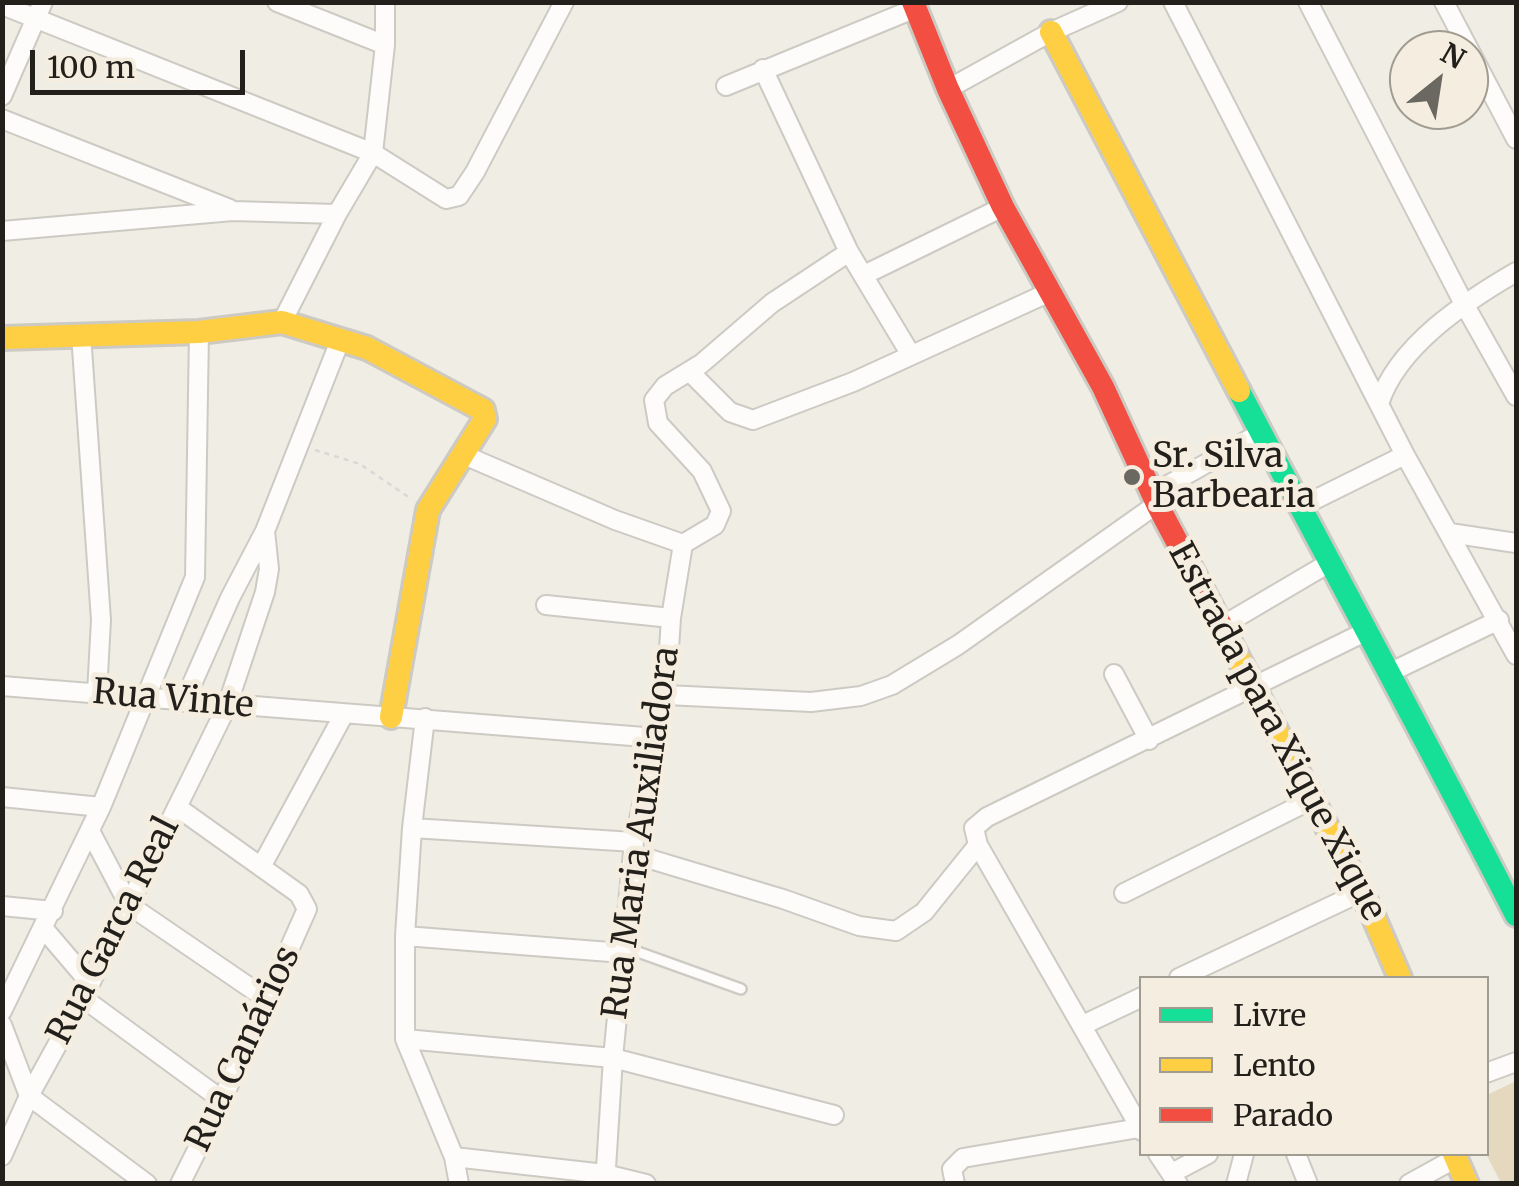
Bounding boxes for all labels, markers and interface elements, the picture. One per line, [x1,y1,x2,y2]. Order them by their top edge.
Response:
scale bar [35,30,250,92]
north arrow [1389,30,1489,130]
text: N [1434,35,1472,77]
text: 100 m [47,48,135,86]
place label: Sr. Silva Barbearia [1152,436,1315,518]
marker: Sr. Silva Barbearia [1121,466,1143,488]
street label: Estrada para Xique Xique [1159,536,1393,928]
street label: Rua Maria Auxiliadora [595,644,689,1022]
street label: Rua Vinte [91,672,255,728]
street label: Rua Garca Real [39,811,189,1051]
street label: Rua Canários [178,940,310,1158]
legend [1139,976,1489,1156]
text: Livre [1233,996,1306,1034]
text: Lento [1233,1046,1316,1084]
text: Parado [1233,1096,1333,1134]

